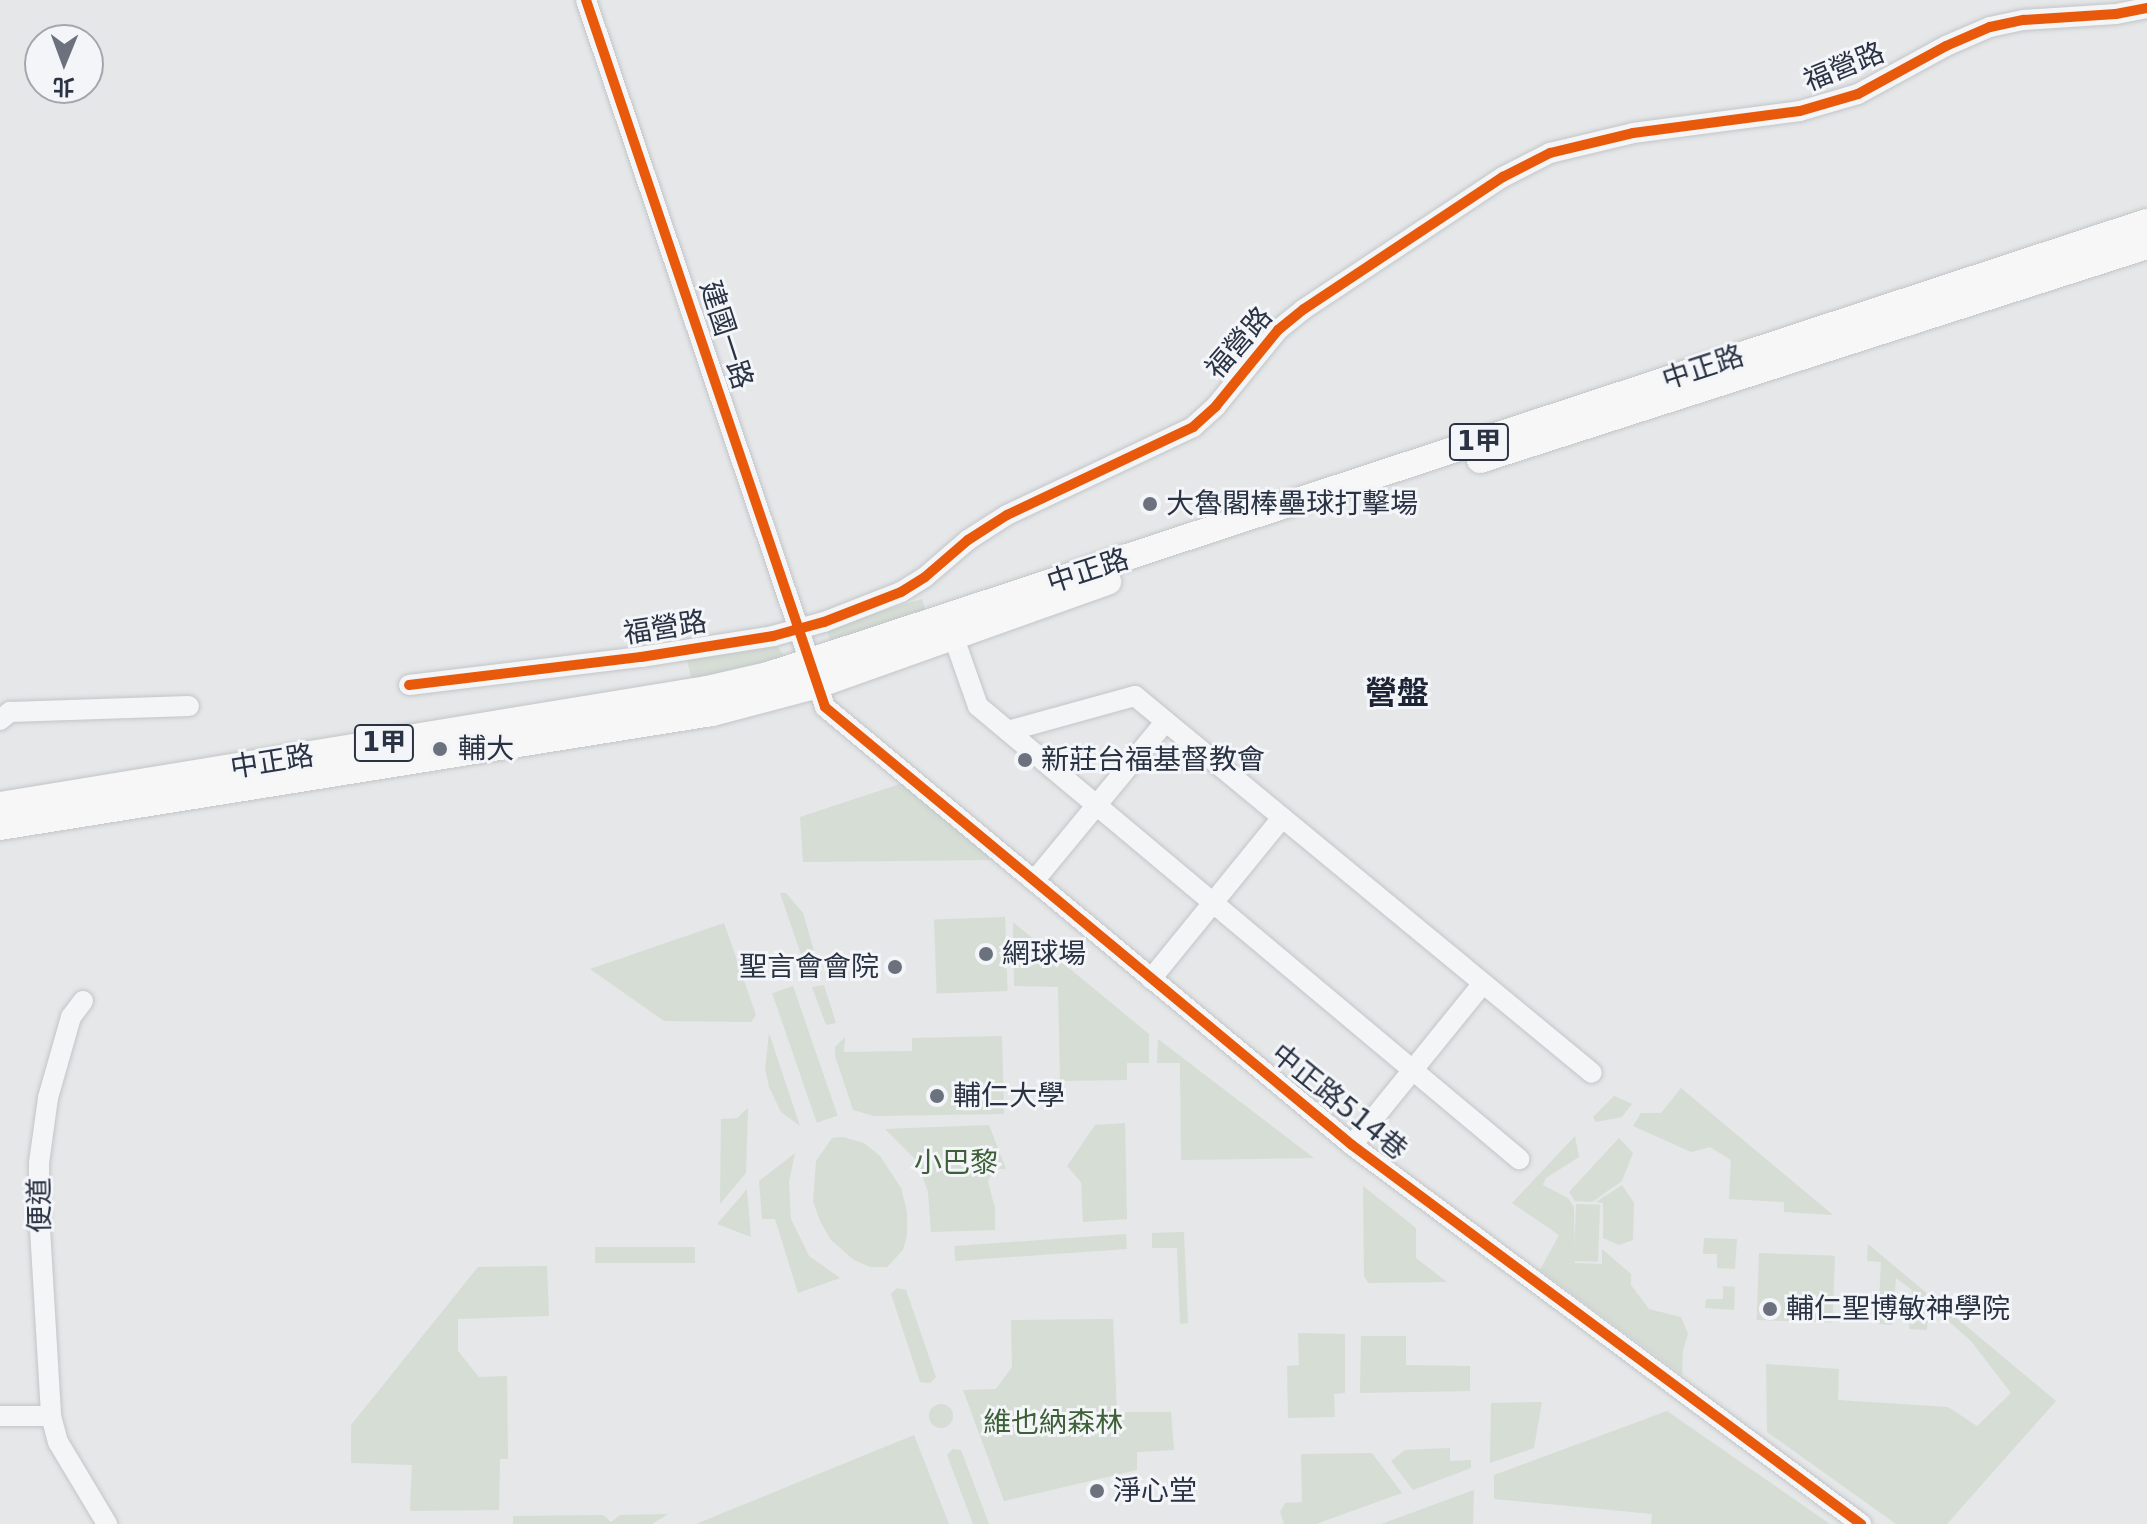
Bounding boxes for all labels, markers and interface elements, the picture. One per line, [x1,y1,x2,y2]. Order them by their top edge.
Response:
north arrow [24,24,104,104]
street label: 福營路 [1799,36,1889,98]
text: 北 [52,74,75,99]
street label: 建國一路 [693,277,759,393]
street label: 福營路 [1199,300,1279,386]
street label: 中正路 [1658,339,1748,397]
road number: 1甲 [1447,420,1511,464]
place label: 大魯閣棒壘球打擊場 [1166,487,1418,521]
marker: 大魯閣棒壘球打擊場 [1141,495,1159,513]
street label: 中正路 [1043,542,1133,600]
street label: 福營路 [621,605,709,651]
district label: 營盤 [1365,674,1429,712]
road number: 1甲 [352,721,416,765]
place label: 輔大 [458,732,514,766]
marker: 輔大 [429,738,451,760]
street label: 中正路 [228,739,316,785]
place label: 新莊台福基督教會 [1041,743,1265,777]
marker: 新莊台福基督教會 [1016,751,1034,769]
place label: 網球場 [1002,937,1086,971]
marker: 網球場 [977,945,995,963]
place label: 聖言會會院 [739,950,879,984]
marker: 聖言會會院 [886,958,904,976]
street label: 中正路514巷 [1264,1037,1414,1167]
place label: 輔仁大學 [953,1079,1065,1113]
marker: 輔仁大學 [928,1087,946,1105]
park label: 小巴黎 [914,1146,998,1180]
street label: 便道 [23,1177,57,1233]
place label: 輔仁聖博敏神學院 [1786,1292,2010,1326]
marker: 輔仁聖博敏神學院 [1761,1300,1779,1318]
park label: 維也納森林 [983,1406,1123,1440]
place label: 淨心堂 [1113,1474,1197,1508]
marker: 淨心堂 [1088,1482,1106,1500]

